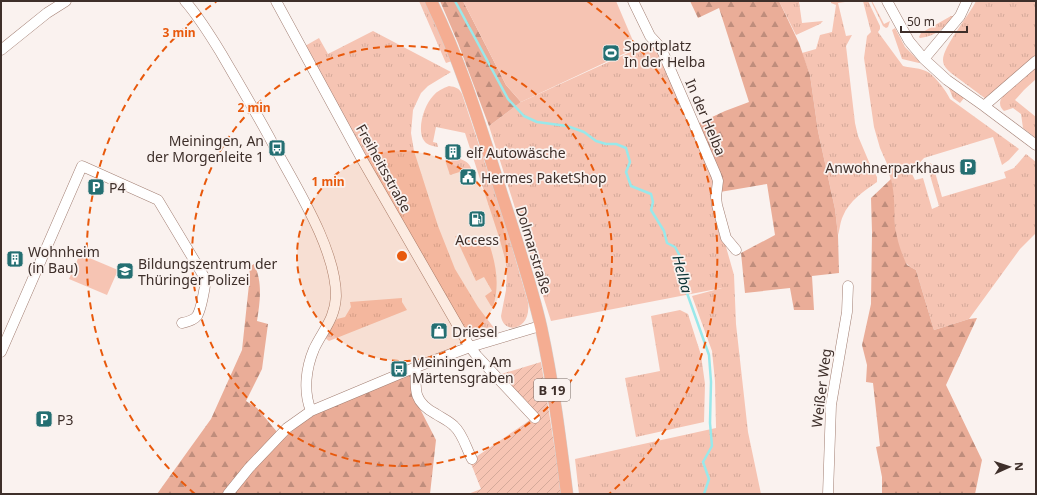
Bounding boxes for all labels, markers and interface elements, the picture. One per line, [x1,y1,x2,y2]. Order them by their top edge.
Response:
scale bar [901,8,967,34]
text: 50 m [907,13,935,30]
text: 3 min [162,24,196,41]
place label: Sportplatz In der Helba [624,36,705,71]
sports icon: Sportplatz In der Helba [601,43,621,63]
street label: In der Helba [681,76,731,158]
text: 2 min [237,99,271,116]
street label: Freiheitsstraße [352,121,416,216]
place label: Meiningen, An der Morgenleite 1 [146,131,264,166]
bus stop icon: Meiningen, An der Morgenleite 1 [267,138,287,158]
building icon: elf Autowäsche [443,142,463,162]
place label: elf Autowäsche [466,143,566,162]
parking icon: Anwohnerparkhaus [958,157,978,177]
place label: Anwohnerparkhaus [825,158,955,177]
public building icon: Hermes PaketShop [458,167,478,187]
place label: Hermes PaketShop [481,168,607,187]
text: 1 min [311,173,345,190]
parking icon: P4 [86,177,106,197]
place label: P4 [109,178,125,197]
street label: Dolmarstraße [512,204,556,296]
fuel station icon: Access [467,209,487,229]
place label: Access [455,230,499,249]
place label: Wohnheim (in Bau) [28,242,100,277]
building icon: Wohnheim (in Bau) [5,249,25,269]
centre of rings [395,249,409,263]
water label: Helba [668,253,698,296]
place label: Bildungszentrum der Thüringer Polizei [138,254,277,289]
school or university icon: Bildungszentrum der Thüringer Polizei [115,261,135,281]
shop icon: Driesel [429,321,449,341]
place label: Driesel [452,322,498,341]
street label: Weißer Weg [807,347,835,429]
place label: Meiningen, Am Märtensgraben [412,352,514,387]
bus stop icon: Meiningen, Am Märtensgraben [389,359,409,379]
road number: B 19 [534,379,570,401]
parking icon: P3 [34,409,54,429]
place label: P3 [57,410,73,429]
north arrow [989,447,1029,487]
text: N [1012,462,1027,471]

